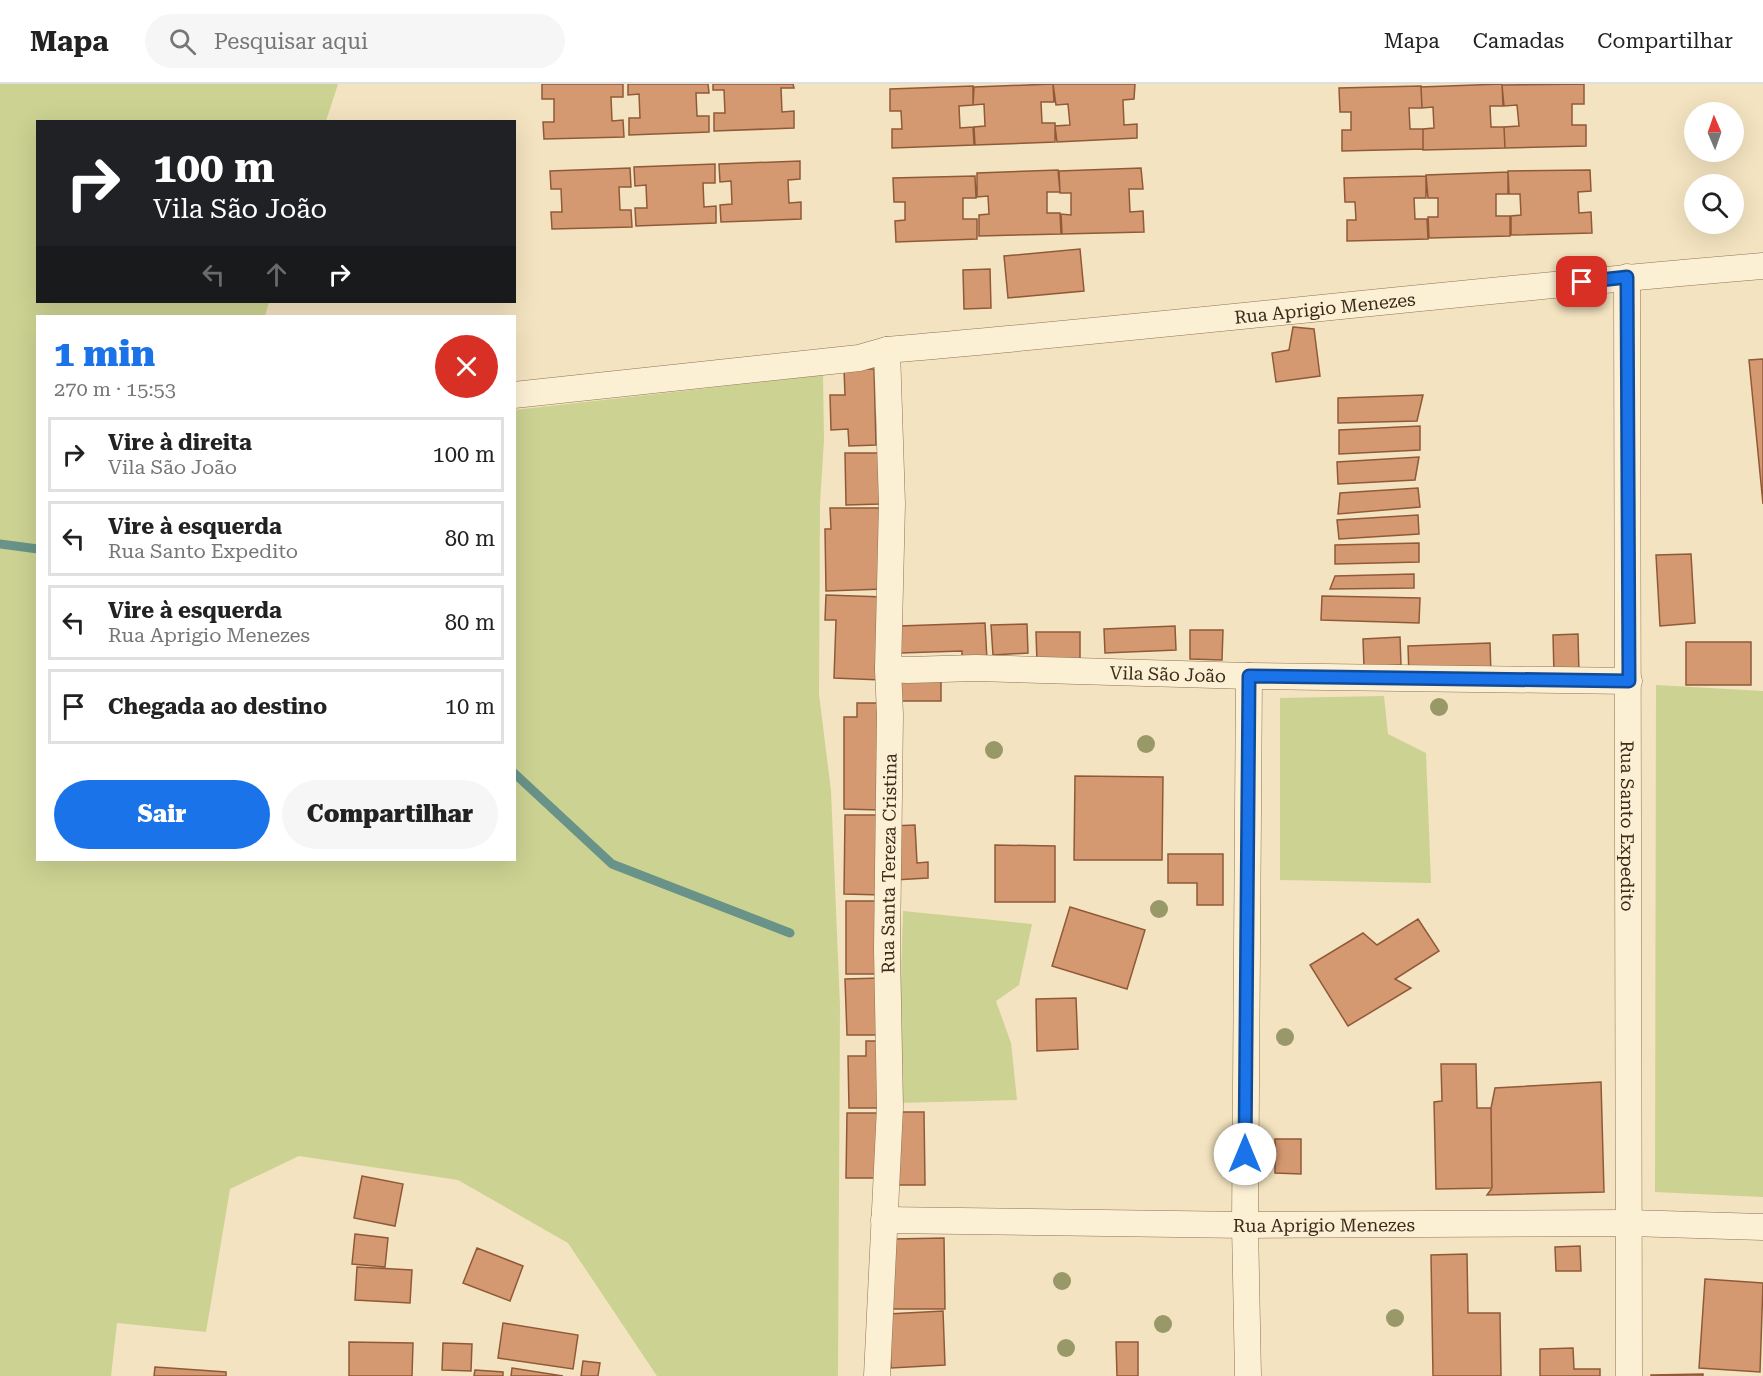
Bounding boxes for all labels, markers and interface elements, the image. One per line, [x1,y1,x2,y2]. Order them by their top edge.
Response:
search box [145,14,565,68]
text: Mapa [30,25,109,58]
icon: search [166,25,199,58]
text: Pesquisar aqui [214,29,368,54]
text: Mapa [1384,29,1440,53]
text: Camadas [1473,29,1564,53]
text: Compartilhar [1597,29,1733,53]
north arrow [1684,102,1744,162]
map controls [1684,102,1744,234]
text: 100 m [153,143,275,192]
icon: right [54,144,132,222]
button: search [1684,174,1744,234]
text: Vila São João [153,193,327,225]
pin [1556,256,1607,307]
icon: left [197,258,230,291]
icon: ahead [260,258,293,291]
icon: right [323,258,356,291]
icon: arrive [1565,265,1598,298]
street label: Rua Aprigio Menezes [1233,288,1416,327]
text: 1 min [54,333,155,375]
button: close [435,335,498,398]
text: 270 m · 15:53 [54,377,176,401]
text: Vire à direita [108,430,252,455]
icon: right [57,438,90,471]
text: 100 m [432,442,495,467]
text: Vila São João [108,455,237,479]
text: Vire à esquerda [108,514,282,539]
icon: left [57,522,90,555]
text: 80 m [445,526,495,551]
text: Rua Santo Expedito [108,539,298,563]
text: Vire à esquerda [108,598,282,623]
icon: left [57,606,90,639]
text: 80 m [445,610,495,635]
text: Rua Aprigio Menezes [108,623,310,647]
street label: Vila São João [1109,661,1226,686]
icon: arrive [57,690,90,723]
text: Chegada ao destino [108,694,327,719]
text: 10 m [445,694,495,719]
street label: Rua Santo Expedito [1617,740,1639,912]
street label: Rua Santa Tereza Cristina [876,753,900,974]
button: Sair [54,780,270,849]
button: Compartilhar [282,780,498,849]
position arrow [1213,1122,1277,1186]
street label: Rua Aprigio Menezes [1233,1214,1415,1236]

